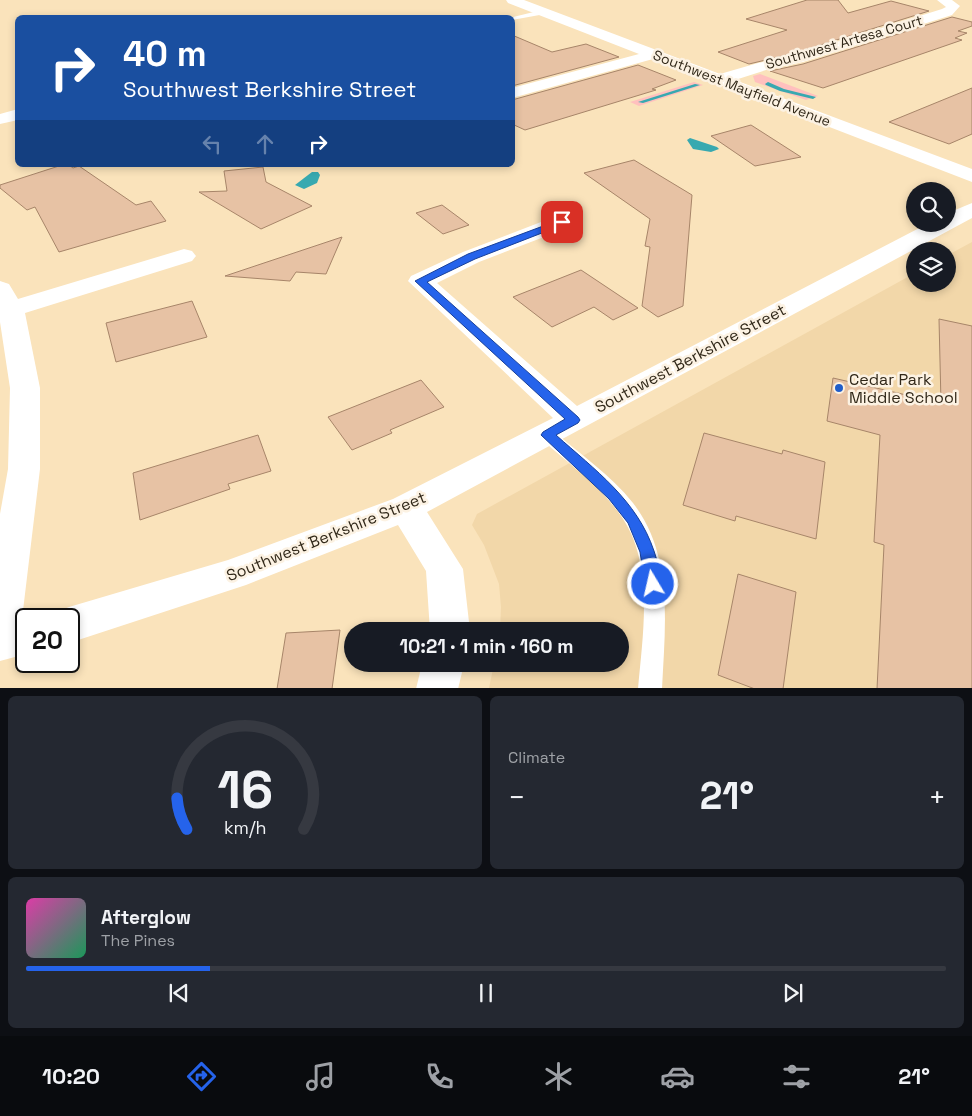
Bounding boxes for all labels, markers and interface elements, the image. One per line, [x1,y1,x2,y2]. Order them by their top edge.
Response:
street label: Southwest Artesa Court [763,11,925,73]
text: 40 m [123,32,207,76]
icon: right [40,35,105,100]
street label: Southwest Mayfield Avenue [651,46,833,130]
text: Southwest Berkshire Street [123,75,416,103]
icon: left [198,130,226,158]
icon: ahead [251,130,279,158]
icon: right [304,130,332,158]
map controls [906,182,956,292]
button: search [906,182,956,232]
pin [541,201,583,243]
icon: arrive [548,208,576,236]
button: layers [906,242,956,292]
street label: Southwest Berkshire Street [591,299,789,418]
place label: Cedar Park Middle School [849,369,958,408]
marker: Cedar Park Middle School [833,382,845,394]
street label: Southwest Berkshire Street [223,487,429,586]
position arrow [626,557,678,609]
speed limit sign: 20 [15,608,80,673]
text: 10:21 · 1 min · 160 m [399,634,574,659]
text: Climate [508,747,565,768]
text: 16 [217,757,273,823]
text: 21° [700,772,754,820]
text: − [508,779,525,815]
text: + [929,779,946,815]
text: km/h [224,816,266,839]
text: Afterglow [101,905,191,930]
text: The Pines [101,930,175,951]
icon: previous [165,979,193,1007]
icon: pause [472,979,500,1007]
icon: next [779,979,807,1007]
icon: directions [184,1059,219,1094]
icon: music [303,1059,338,1094]
icon: phone [422,1059,457,1094]
icon: climate [541,1059,576,1094]
icon: car [660,1059,695,1094]
icon: filters [779,1059,814,1094]
text: 10:20 [42,1062,100,1090]
text: 21° [898,1062,930,1090]

